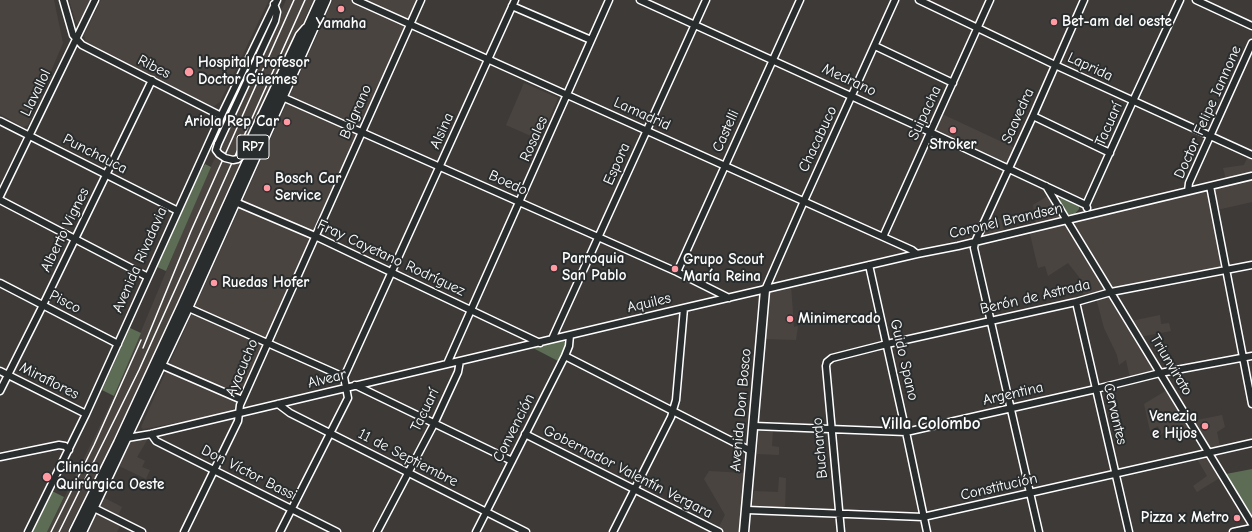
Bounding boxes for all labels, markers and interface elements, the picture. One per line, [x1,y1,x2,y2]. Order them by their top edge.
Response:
marker: Yamaha [336,4,346,14]
place label: Bet-am del oeste [1062,13,1172,31]
place label: Yamaha [316,15,366,33]
marker: Bet-am del oeste [1049,17,1059,27]
street label: Doctor Felipe Iannone [1171,43,1245,181]
street label: Laprida [1064,49,1116,85]
street label: Ribes [135,51,173,83]
place label: Hospital Profesor Doctor Güemes [198,54,309,89]
street label: Medrano [819,60,879,100]
marker: Hospital Profesor Doctor Güemes [183,66,195,78]
street label: Llavallol [17,67,55,119]
street label: Belgrano [336,82,376,142]
street label: Suipacha [905,83,945,143]
street label: Saavedra [998,86,1038,146]
street label: Lamadrid [611,93,673,135]
street label: Tacuarí [1091,99,1127,149]
street label: Chacabuco [795,103,841,175]
street label: Castelli [709,107,743,155]
street label: Alsina [426,110,458,152]
place label: Ariola Rep Car [185,113,279,131]
street label: Rosales [516,114,552,164]
marker: Ariola Rep Car [282,117,292,127]
marker: Stroker [948,125,958,135]
street label: Punchauca [60,130,130,178]
road number: RP7 [237,135,269,159]
place label: Stroker [929,136,977,154]
street label: Espora [600,140,634,188]
street label: Boedo [486,167,530,199]
place label: Bosch Car Service [275,170,341,205]
marker: Bosch Car Service [262,183,272,193]
street label: Alberto Vignes [37,185,93,275]
street label: Coronel Brandsen [948,199,1064,243]
street label: Avenida Rivadavia [109,204,171,316]
street label: Fray Cayetano Rodríguez [314,216,468,300]
place label: Parroquia San Pablo [562,250,626,285]
place label: Grupo Scout María Reina [683,251,764,286]
marker: Parroquia San Pablo [549,263,559,273]
marker: Grupo Scout María Reina [670,264,680,274]
place label: Ruedas Hofer [222,274,309,292]
street label: Berón de Astrada [978,276,1092,318]
marker: Ruedas Hofer [209,278,219,288]
street label: Pisco [46,286,84,318]
street label: Aquiles [625,289,673,317]
place label: Minimercado [798,310,881,328]
marker: Minimercado [785,314,795,324]
street label: Guido Spano [886,318,922,402]
street label: Triunvirato [1146,331,1196,399]
street label: Ayacucho [222,336,262,400]
street label: Avenida Don Bosco [727,348,755,472]
street label: Miraflores [16,358,82,404]
street label: Alvear [306,366,348,392]
street label: Argentina [981,378,1045,410]
street label: Cervantes [1099,382,1131,446]
street label: Tacuarí [407,385,443,435]
street label: Convención [489,391,539,465]
place label: Venezia e Hijos [1149,408,1197,443]
district label: Villa Colombo [881,414,981,434]
street label: Buchardo [808,417,832,479]
street label: Gobernador Valentín Vergara [540,421,716,523]
marker: Venezia e Hijos [1200,421,1210,431]
street label: 11 de Septiembre [355,425,461,491]
street label: Don Víctor Bassi [198,441,300,505]
place label: Clinica Quirúrgica Oeste [56,459,164,494]
street label: Constitución [959,469,1039,505]
marker: Clinica Quirúrgica Oeste [41,471,53,483]
place label: Pizza x Metro [1141,509,1229,527]
marker: Pizza x Metro [1232,513,1242,523]

